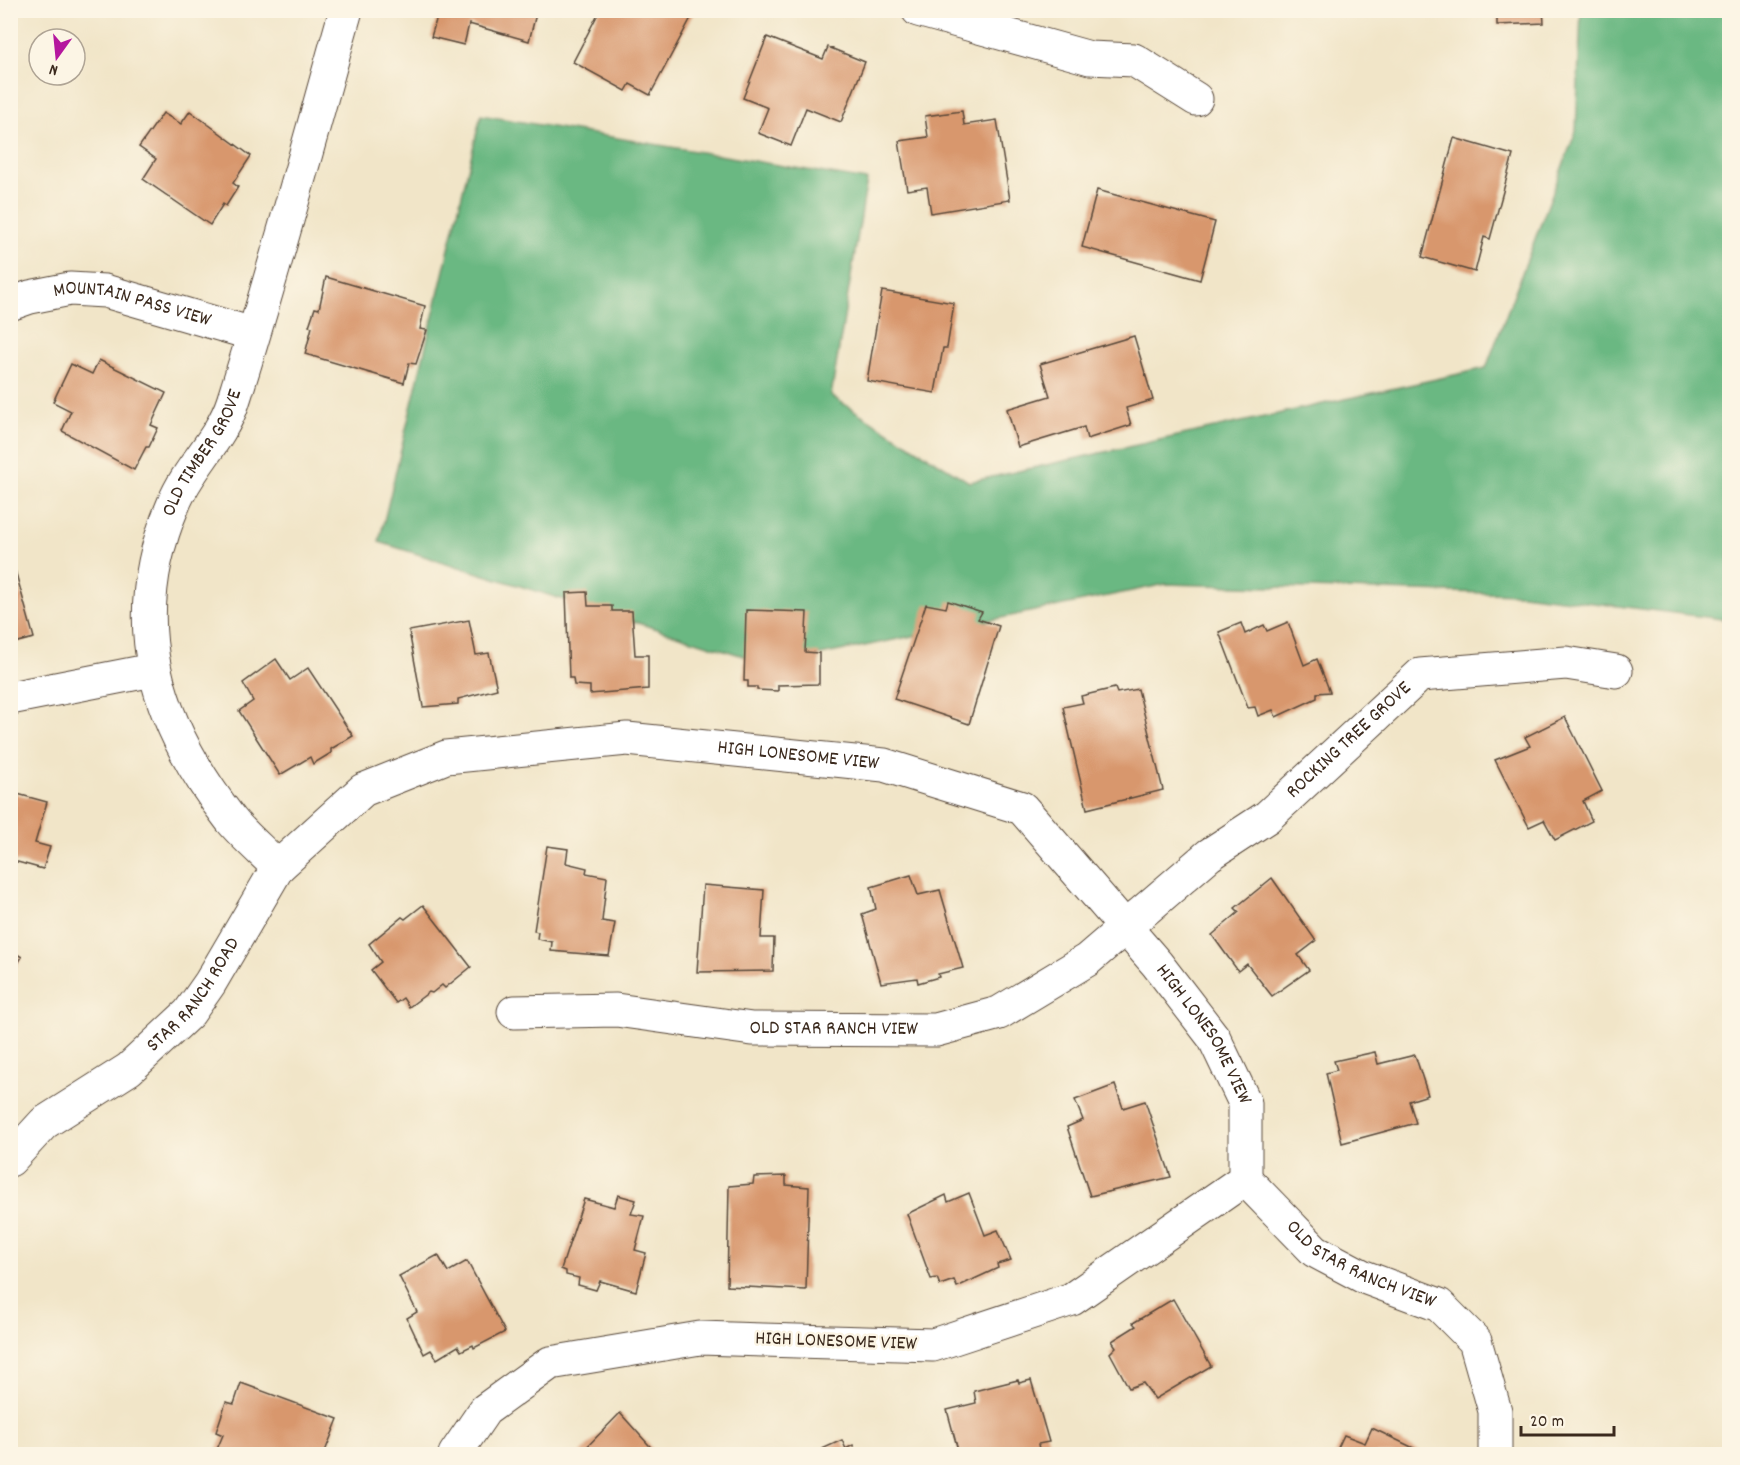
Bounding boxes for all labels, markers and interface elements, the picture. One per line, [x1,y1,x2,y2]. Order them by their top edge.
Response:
north arrow [27,27,87,87]
text: N [47,57,61,81]
street label: MOUNTAIN PASS VIEW [51,275,215,335]
street label: OLD TIMBER GROVE [156,386,250,521]
street label: ROCKING TREE GROVE [1281,675,1418,806]
street label: HIGH LONESOME VIEW [716,734,881,778]
street label: STAR RANCH ROAD [141,933,248,1059]
street label: HIGH LONESOME VIEW [1148,958,1258,1110]
street label: OLD STAR RANCH VIEW [749,1015,918,1044]
street label: OLD STAR RANCH VIEW [1279,1214,1440,1317]
street label: HIGH LONESOME VIEW [755,1325,918,1359]
scale bar [1521,1399,1614,1437]
text: 20 m [1530,1410,1564,1435]

